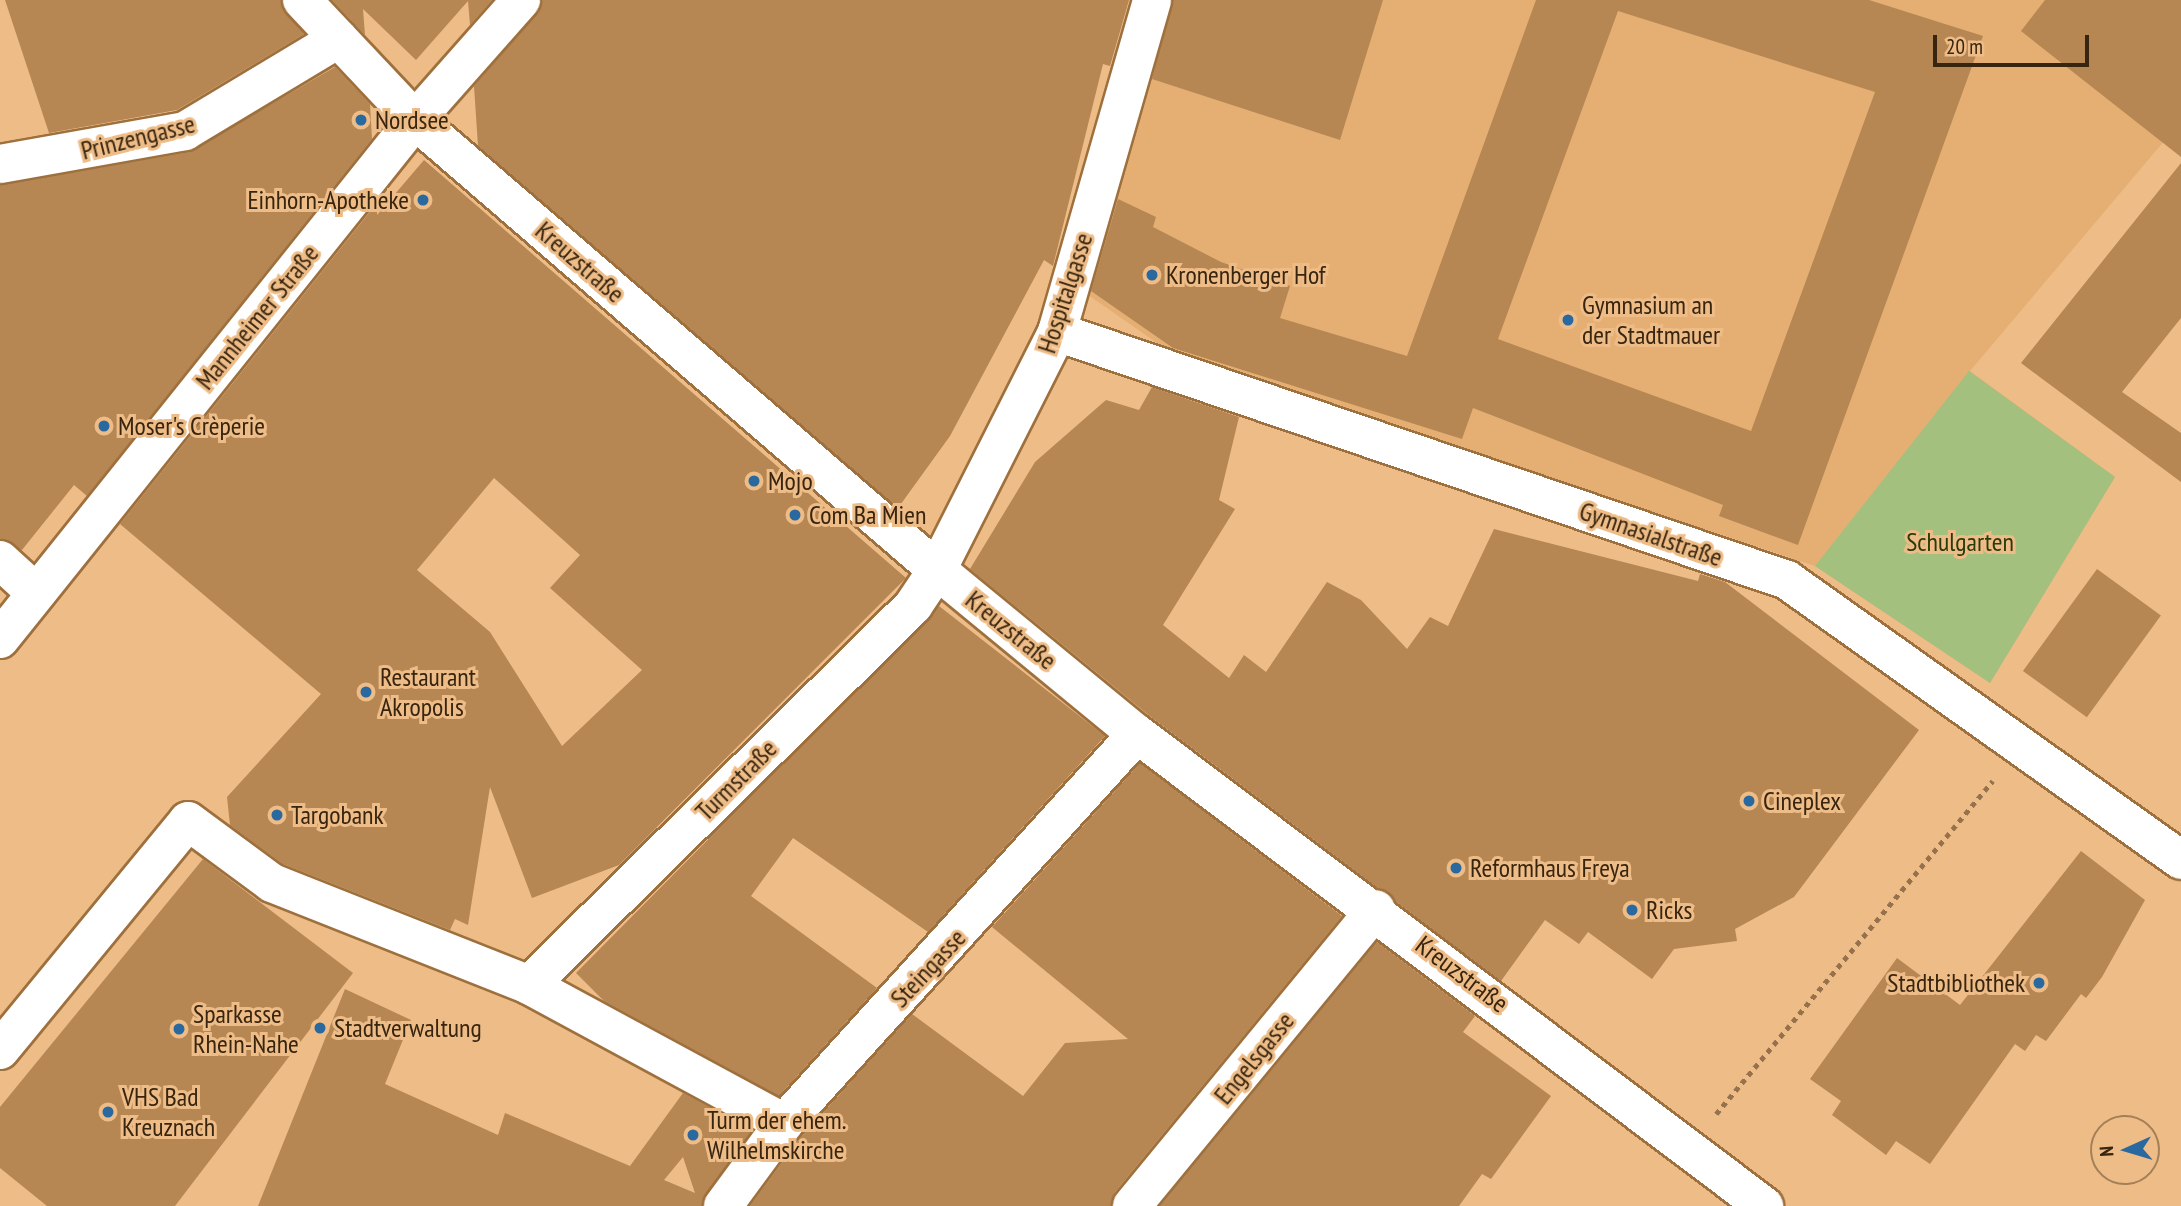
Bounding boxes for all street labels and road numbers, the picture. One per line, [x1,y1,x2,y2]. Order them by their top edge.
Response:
street label: Prinzengasse [78,108,198,166]
street label: Kreuzstraße [529,215,631,309]
street label: Hospitalgasse [1031,229,1099,357]
street label: Mannheimer Straße [189,238,325,396]
street label: Gymnasialstraße [1575,495,1727,573]
street label: Kreuzstraße [959,584,1063,676]
street label: Turmstraße [689,733,783,827]
street label: Steingasse [884,922,972,1014]
street label: Kreuzstraße [1410,929,1514,1019]
street label: Engelsgasse [1207,1006,1301,1110]

